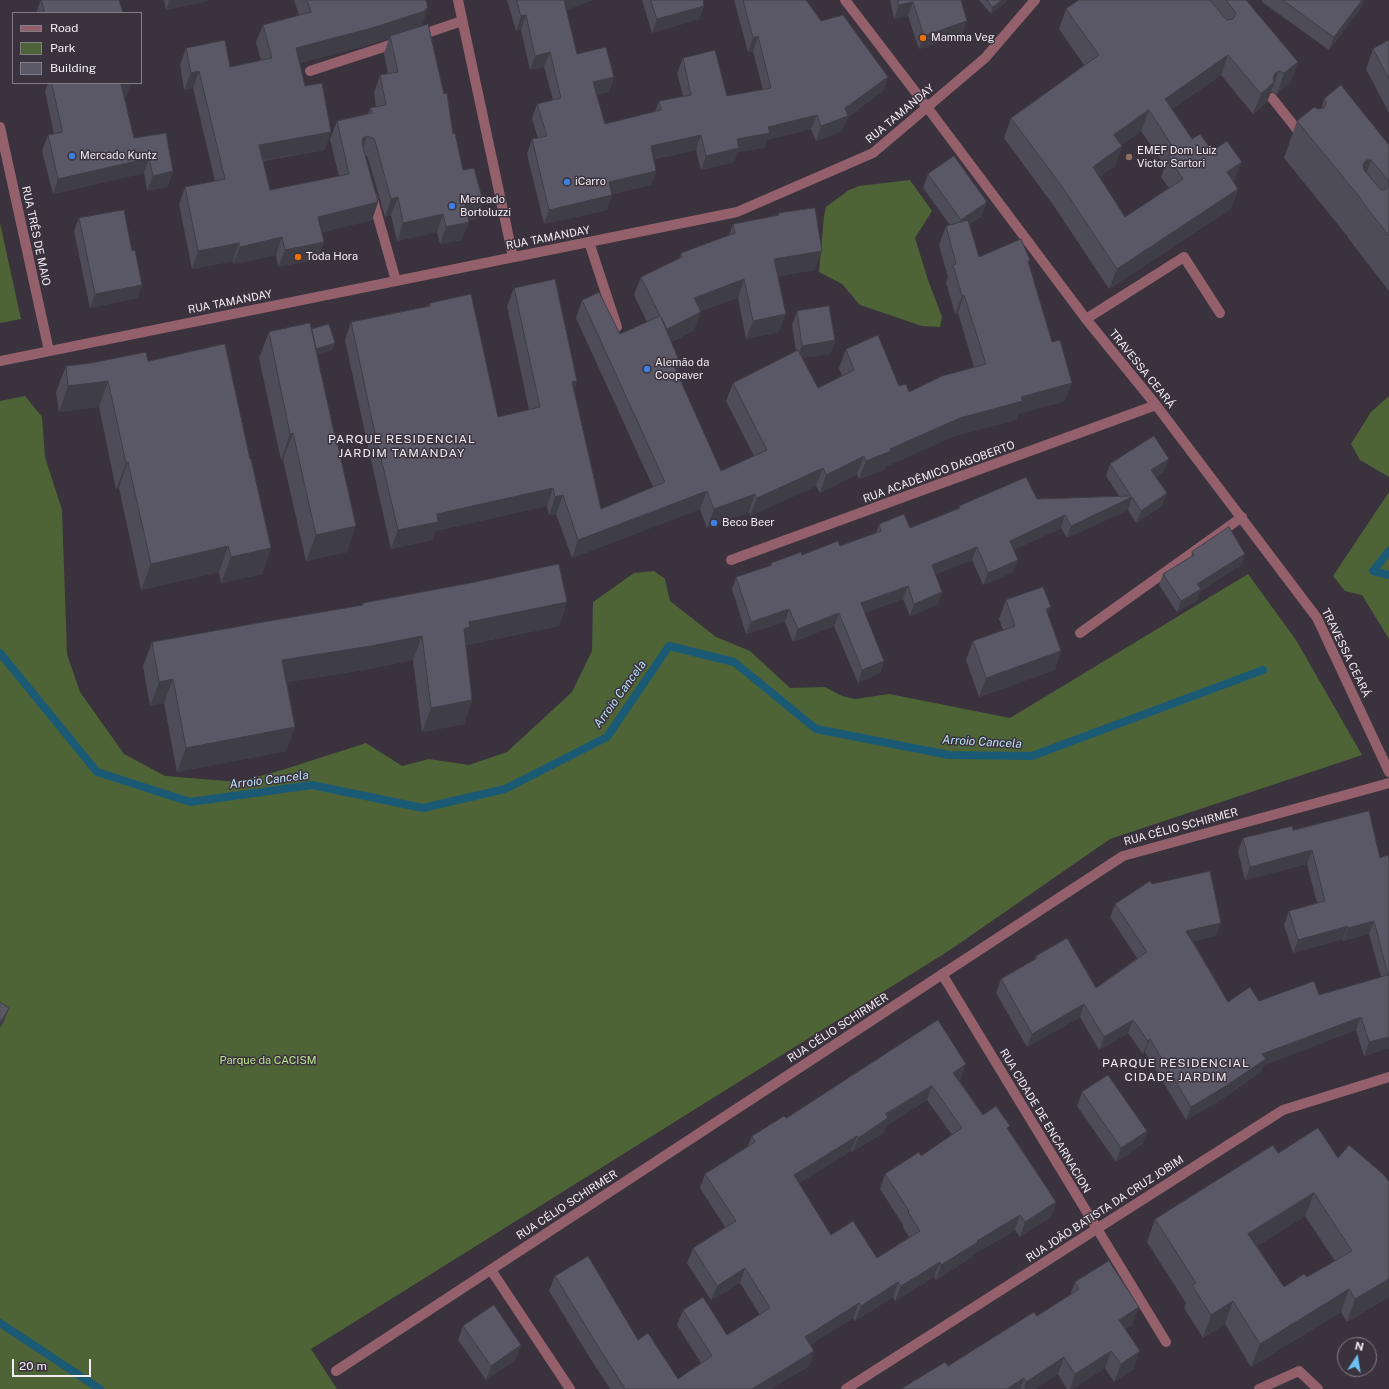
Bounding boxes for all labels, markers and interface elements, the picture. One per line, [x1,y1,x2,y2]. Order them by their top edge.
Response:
legend [12,12,142,84]
text: Road [50,21,78,35]
place label: Mamma Veg [931,31,994,45]
marker: Mamma Veg [918,33,928,43]
text: Park [50,41,76,55]
text: Building [50,61,96,75]
street label: RUA TAMANDAY [863,82,937,146]
place label: EMEF Dom Luiz Victor Sartori [1137,144,1217,170]
place label: Mercado Kuntz [80,149,157,163]
marker: Mercado Kuntz [67,151,77,161]
marker: EMEF Dom Luiz Victor Sartori [1124,152,1134,162]
place label: iCarro [575,175,606,189]
marker: iCarro [562,177,572,187]
street label: RUA TRÊS DE MAIO [19,185,53,287]
place label: Mercado Bortoluzzi [460,193,511,219]
marker: Mercado Bortoluzzi [447,201,457,211]
street label: RUA TAMANDAY [505,223,591,253]
place label: Toda Hora [306,250,358,264]
marker: Toda Hora [293,252,303,262]
street label: RUA TAMANDAY [187,287,273,317]
street label: TRAVESSA CEARÁ [1106,327,1178,411]
place label: Alemão da Coopaver [655,356,709,382]
marker: Alemão da Coopaver [642,364,652,374]
district label: PARQUE RESIDENCIAL JARDIM TAMANDAY [328,432,476,460]
street label: RUA ACADÊMICO DAGOBERTO [861,438,1017,506]
place label: Beco Beer [722,516,775,530]
marker: Beco Beer [709,518,719,528]
street label: TRAVESSA CEARÁ [1319,606,1373,700]
water label: Arroio Cancela [591,658,649,730]
water label: Arroio Cancela [942,733,1022,751]
water label: Arroio Cancela [229,768,309,792]
street label: RUA CÉLIO SCHIRMER [1123,805,1239,849]
street label: RUA CÉLIO SCHIRMER [785,990,891,1066]
street label: RUA CIDADE DE ENCARNACION [997,1047,1093,1195]
park label: Parque da CACISM [220,1054,316,1068]
district label: PARQUE RESIDENCIAL CIDADE JARDIM [1102,1056,1250,1084]
street label: RUA JOÃO BATISTA DA CRUZ JOBIM [1024,1153,1186,1265]
street label: RUA CÉLIO SCHIRMER [514,1167,620,1243]
north arrow [1337,1337,1377,1377]
text: N [1354,1339,1365,1353]
scale bar [14,1351,93,1377]
text: 20 m [19,1359,47,1373]

